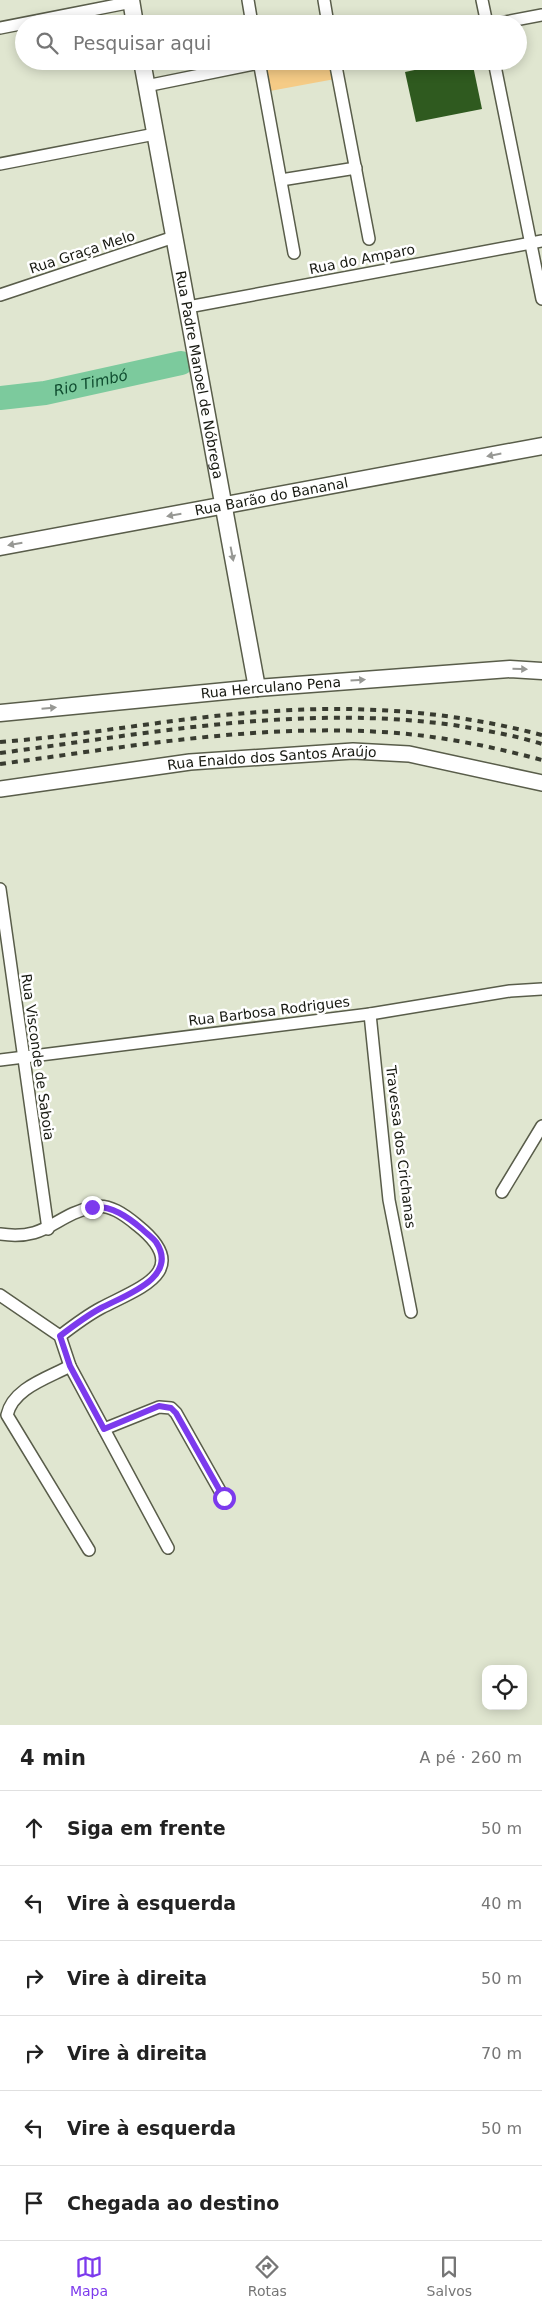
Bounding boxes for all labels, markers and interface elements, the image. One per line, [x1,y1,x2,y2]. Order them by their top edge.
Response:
search box [15,15,527,70]
icon: search [33,29,61,57]
text: Pesquisar aqui [73,32,211,54]
street label: Rua Graça Melo [27,227,137,277]
street label: Rua do Amparo [308,241,416,277]
street label: Rua Padre Manoel de Nóbrega [173,269,226,480]
water label: Rio Timbó [52,366,129,400]
one-way arrow [486,451,502,459]
street label: Rua Barão do Bananal [193,474,349,519]
one-way arrow [166,511,182,519]
one-way arrow [6,541,22,549]
one-way arrow [228,546,236,562]
one-way arrow [513,665,529,673]
street label: Rua Herculano Pena [200,674,341,701]
one-way arrow [351,676,367,684]
one-way arrow [41,704,57,712]
street label: Rua Enaldo dos Santos Araújo [166,743,377,773]
street label: Rua Visconde de Saboia [18,973,58,1141]
street label: Rua Barbosa Rodrigues [187,993,351,1029]
street label: Travessa dos Crichanas [383,1064,419,1229]
route end [81,1196,104,1219]
route start [213,1487,236,1510]
map controls [482,1665,527,1710]
button: locate [482,1665,527,1710]
text: 4 min [20,1746,86,1770]
text: A pé · 260 m [420,1748,522,1767]
icon: ahead [20,1814,48,1842]
text: Siga em frente [67,1817,226,1839]
text: 50 m [481,1819,522,1838]
icon: left [20,1889,48,1917]
text: Vire à esquerda [67,1892,236,1914]
text: 40 m [481,1894,522,1913]
icon: right [20,1964,48,1992]
text: Vire à direita [67,1967,207,1989]
text: 50 m [481,1969,522,1988]
icon: right [20,2039,48,2067]
text: Vire à direita [67,2042,207,2064]
text: 70 m [481,2044,522,2063]
icon: left [20,2114,48,2142]
text: Vire à esquerda [67,2117,236,2139]
text: 50 m [481,2119,522,2138]
icon: arrive [20,2189,48,2217]
text: Chegada ao destino [67,2192,279,2214]
tab: Mapa [70,2253,108,2299]
tab: Rotas [248,2253,287,2299]
tab: Salvos [427,2253,472,2299]

